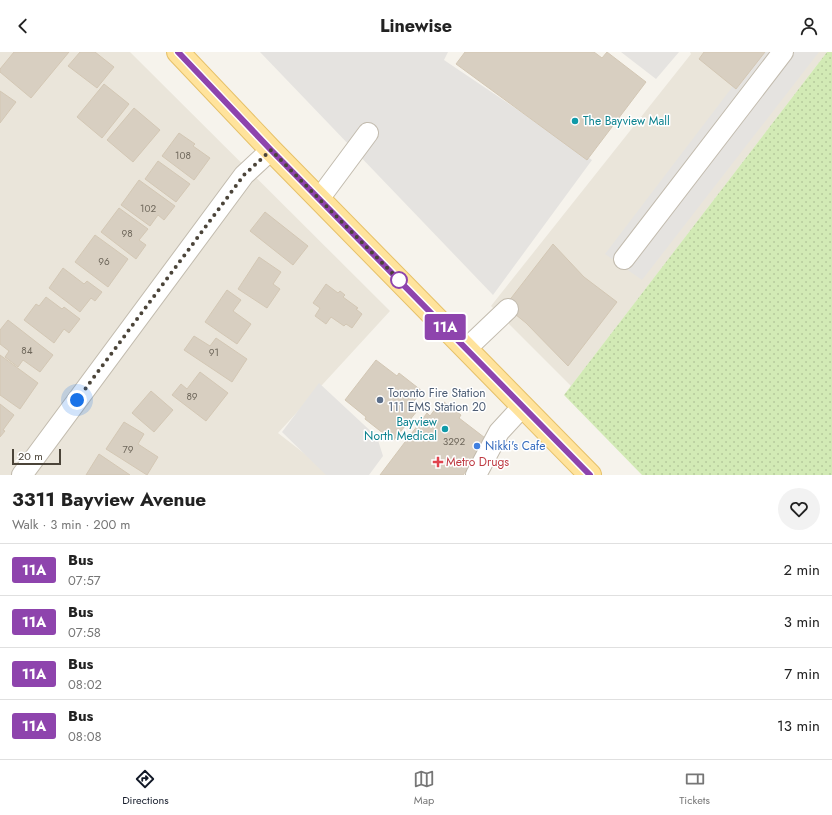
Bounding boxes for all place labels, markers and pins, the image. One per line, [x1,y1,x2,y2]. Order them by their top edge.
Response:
place label: The Bayview Mall [583,112,670,130]
marker: The Bayview Mall [570,116,580,126]
unlabelled marker [390,271,408,289]
place label: Toronto Fire Station 111 EMS Station 20 [388,384,486,416]
marker: Toronto Fire Station 111 EMS Station 20 [375,395,385,405]
place label: Bayview North Medical [364,413,438,445]
marker: Bayview North Medical [440,424,450,434]
place label: Nikki's Cafe [485,437,545,455]
marker: Nikki's Cafe [472,441,482,451]
place label: Metro Drugs [446,453,509,471]
marker: Metro Drugs [433,457,443,467]

